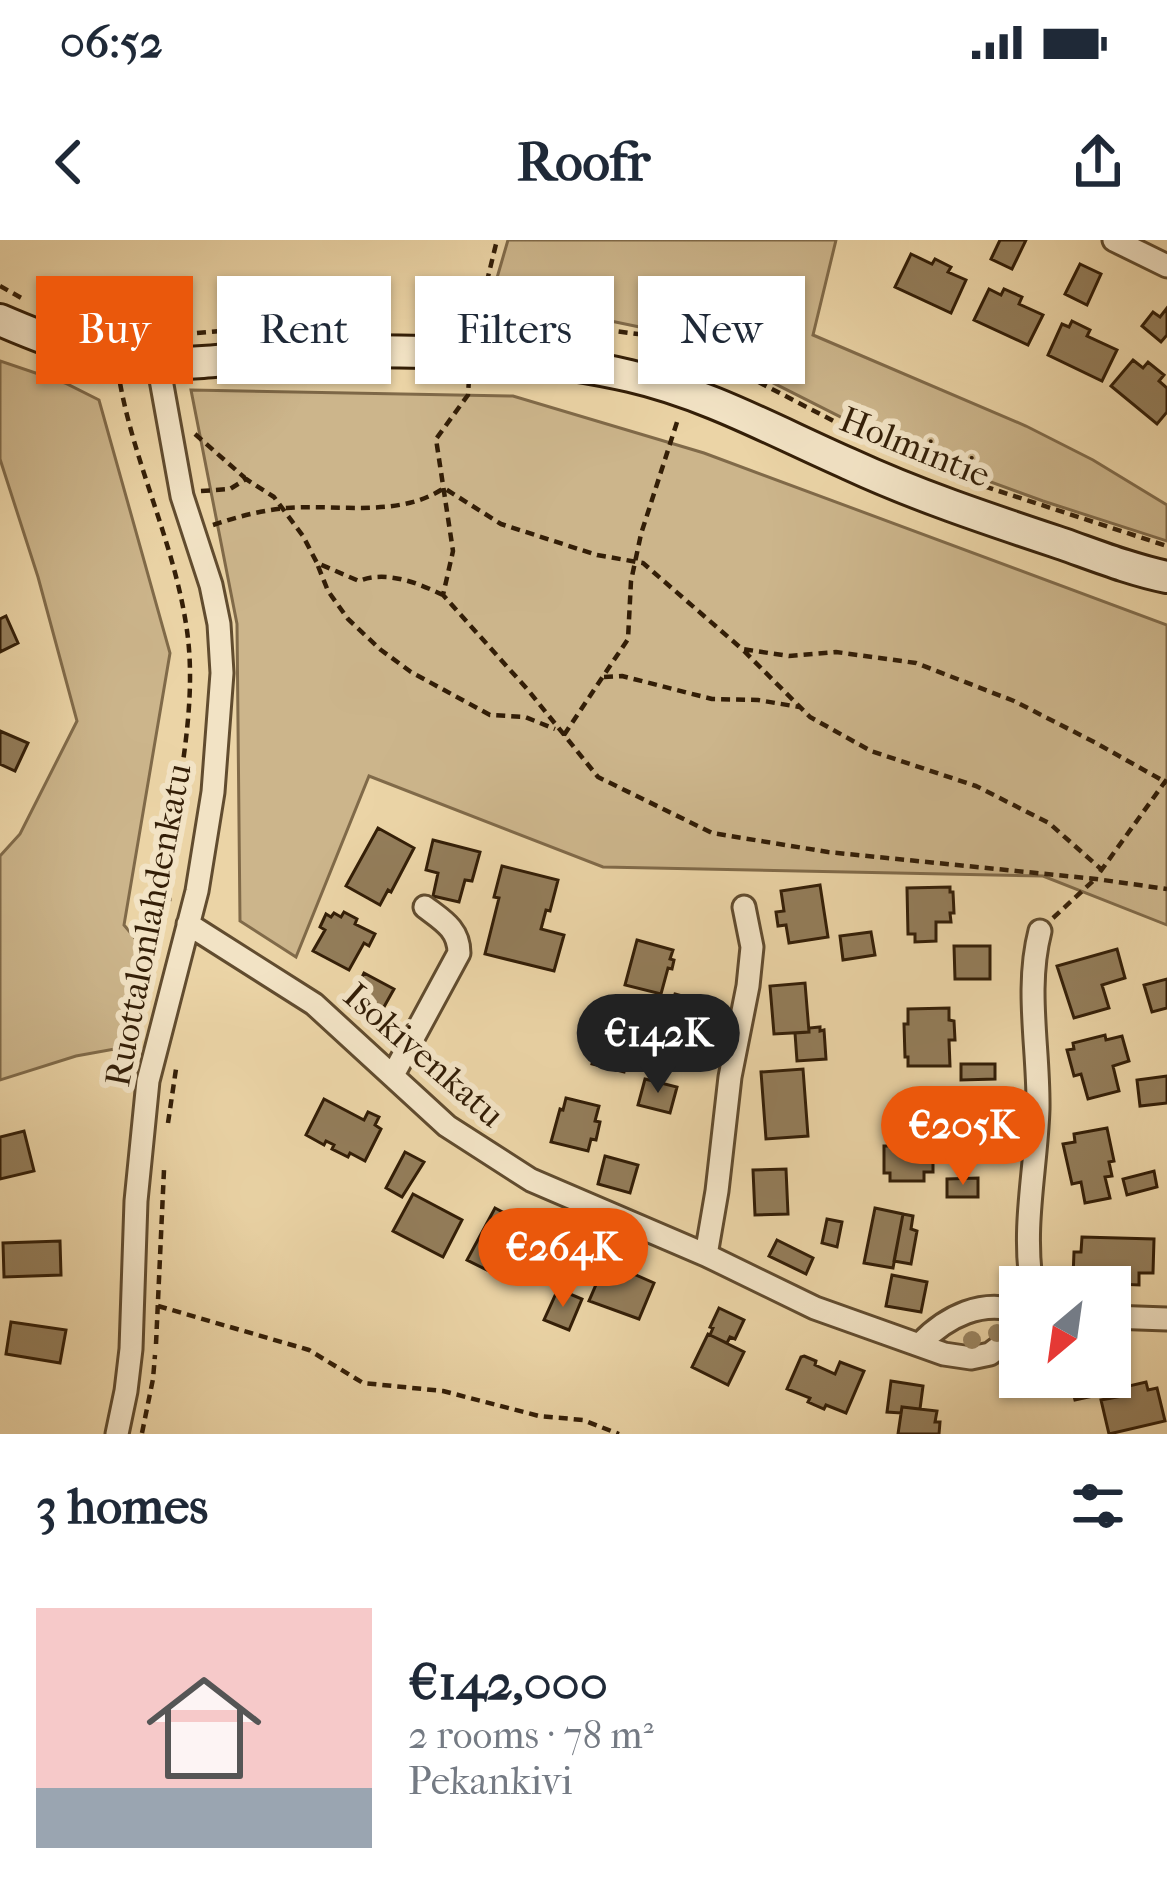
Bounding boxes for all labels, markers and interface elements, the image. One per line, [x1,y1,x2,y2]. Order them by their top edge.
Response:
text: 06:52 [60,16,163,69]
icon: back [36,129,102,195]
icon: share [1065,129,1131,195]
text: Roofr [517,131,650,194]
chip: Buy [36,276,193,384]
chip: Rent [217,276,391,384]
chip: Filters [415,276,614,384]
chip: New [638,276,805,384]
street label: Holmintie [834,398,996,496]
street label: Ruottalonlahdenkatu [96,760,200,1090]
street label: Isokivenkatu [335,974,513,1136]
pin: €142K [574,994,742,1096]
text: €142K [604,1010,712,1056]
pin: €205K [879,1086,1047,1188]
text: €205K [908,1102,1018,1148]
pin: €264K [479,1208,647,1310]
text: €264K [505,1224,621,1270]
north arrow [999,1266,1131,1398]
map controls [999,1266,1131,1398]
icon: filters [1065,1473,1131,1539]
text: 3 homes [36,1476,208,1536]
text: €142,000 [408,1652,608,1712]
icon: home [132,1656,276,1800]
text: 2 rooms · 78 m² [408,1712,654,1758]
text: Pekankivi [408,1758,573,1804]

